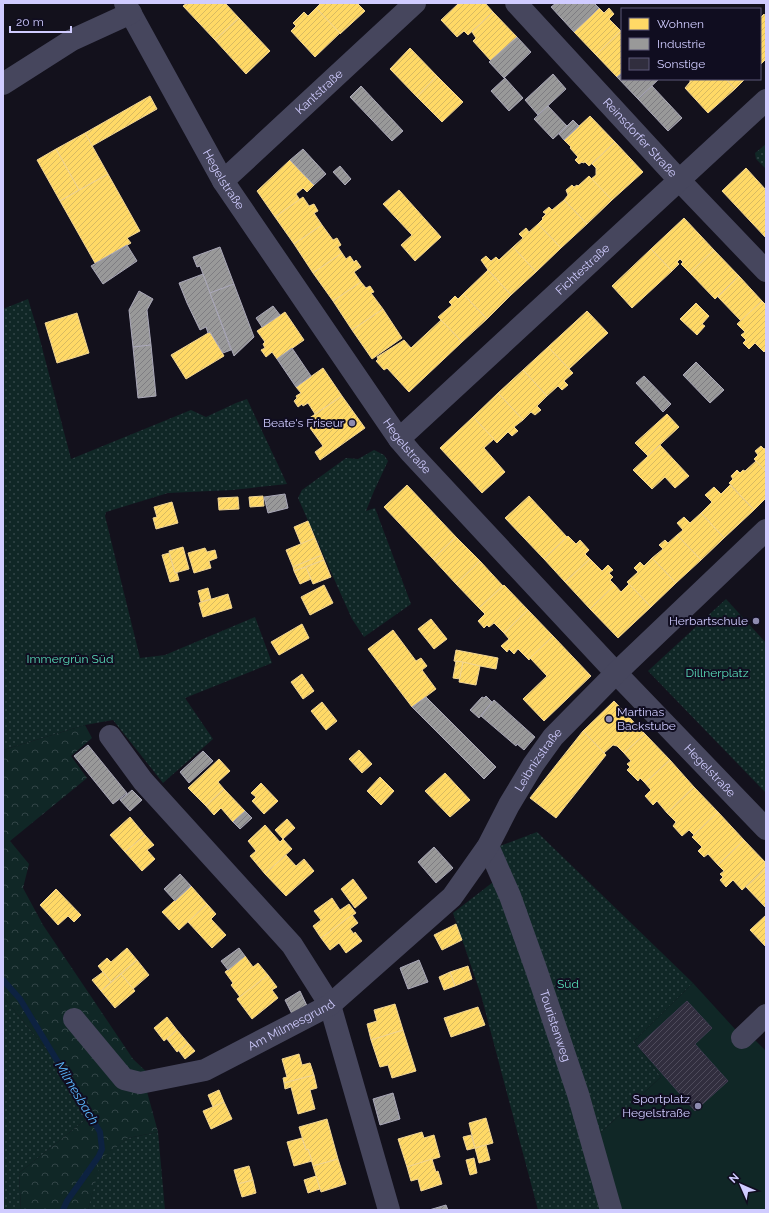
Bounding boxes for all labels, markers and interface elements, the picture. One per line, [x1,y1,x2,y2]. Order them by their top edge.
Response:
scale bar [10,8,71,34]
legend [621,8,761,80]
text: 20 m [16,15,44,29]
text: Wohnen [657,17,704,31]
text: Industrie [657,37,705,51]
text: Sonstige [657,57,705,71]
street label: Kantstraße [293,67,346,117]
street label: Reinsdorfer Straße [600,95,680,180]
street label: Hegelstraße [200,147,247,212]
street label: Fichtestraße [553,241,613,298]
place label: Beate's Friseur [263,416,345,430]
street label: Hegelstraße [380,416,434,477]
marker: Beate's Friseur [347,418,357,428]
place label: Herbartschule [669,614,748,628]
marker: Herbartschule [751,616,761,626]
park label: Immergrün Süd [27,652,113,666]
park label: Dillnerplatz [685,666,749,680]
place label: Martinas Backstube [617,705,676,733]
marker: Martinas Backstube [604,714,614,724]
street label: Leibnizstraße [512,725,565,794]
street label: Hegelstraße [681,741,738,800]
park label: Süd [557,977,579,991]
street label: Touristenweg [537,988,574,1063]
street label: Am Milmesgrund [245,997,338,1053]
water label: Milmesbach [52,1059,102,1127]
place label: Sportplatz Hegelstraße [622,1092,690,1120]
marker: Sportplatz Hegelstraße [693,1101,703,1111]
north arrow [721,1165,761,1205]
text: N [727,1171,742,1186]

